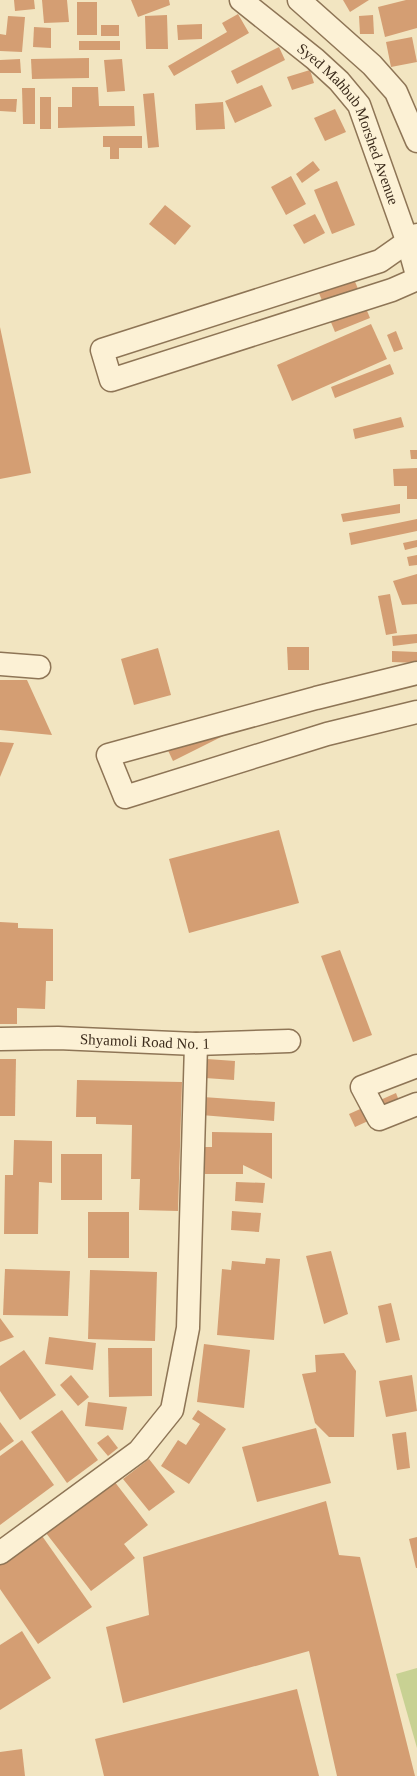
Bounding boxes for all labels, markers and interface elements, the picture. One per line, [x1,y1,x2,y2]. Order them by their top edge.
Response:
street label: Syed Mahbub Morshed Avenue [294,40,402,207]
street label: Shyamoli Road No. 1 [80,1031,210,1052]

